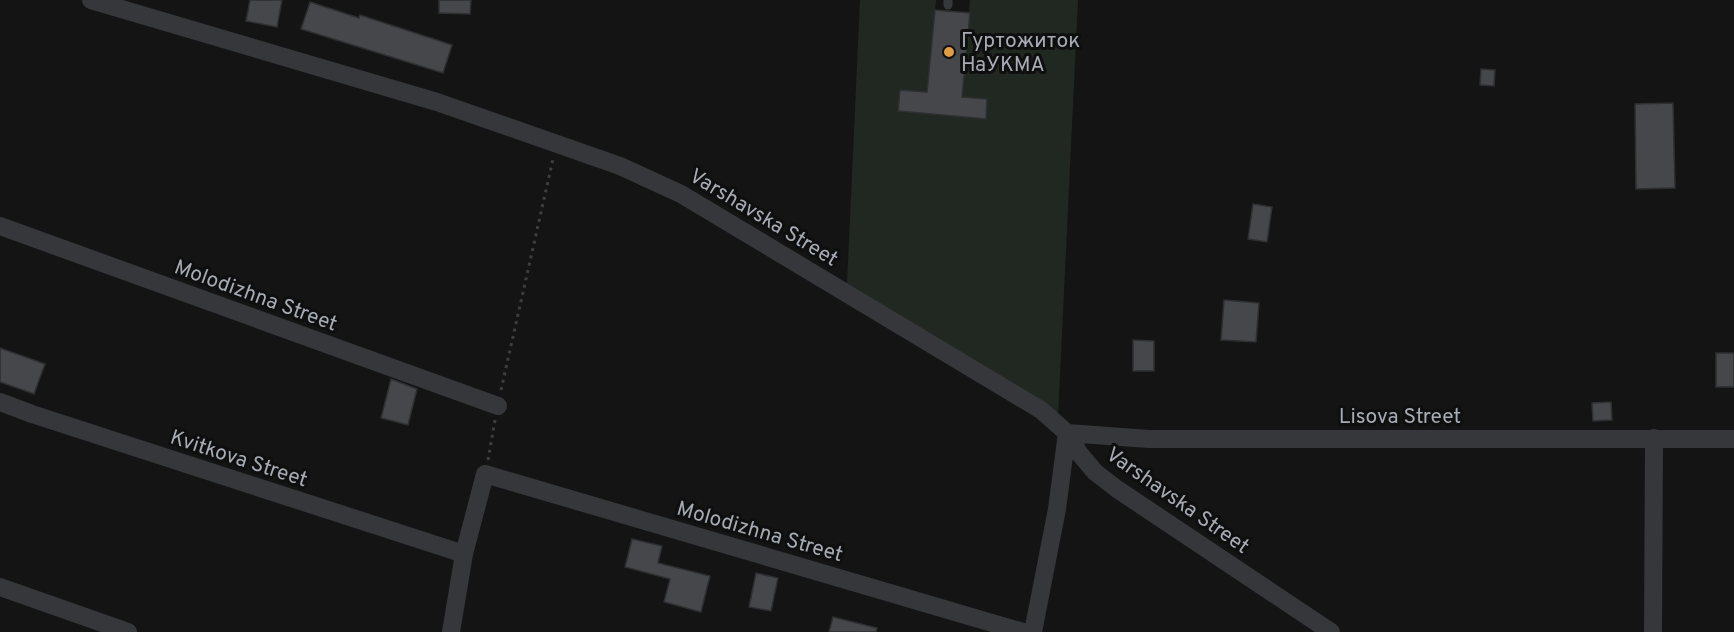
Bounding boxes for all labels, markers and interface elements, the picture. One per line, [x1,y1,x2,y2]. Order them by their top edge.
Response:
place label: Гуртожиток НаУКМА [961,28,1080,79]
marker: Гуртожиток НаУКМА [942,45,956,59]
street label: Varshavska Street [684,163,843,273]
street label: Molodizhna Street [170,254,341,338]
street label: Lisova Street [1339,404,1461,431]
street label: Kvitkova Street [166,425,311,494]
street label: Varshavska Street [1100,442,1254,561]
street label: Molodizhna Street [673,496,846,569]

